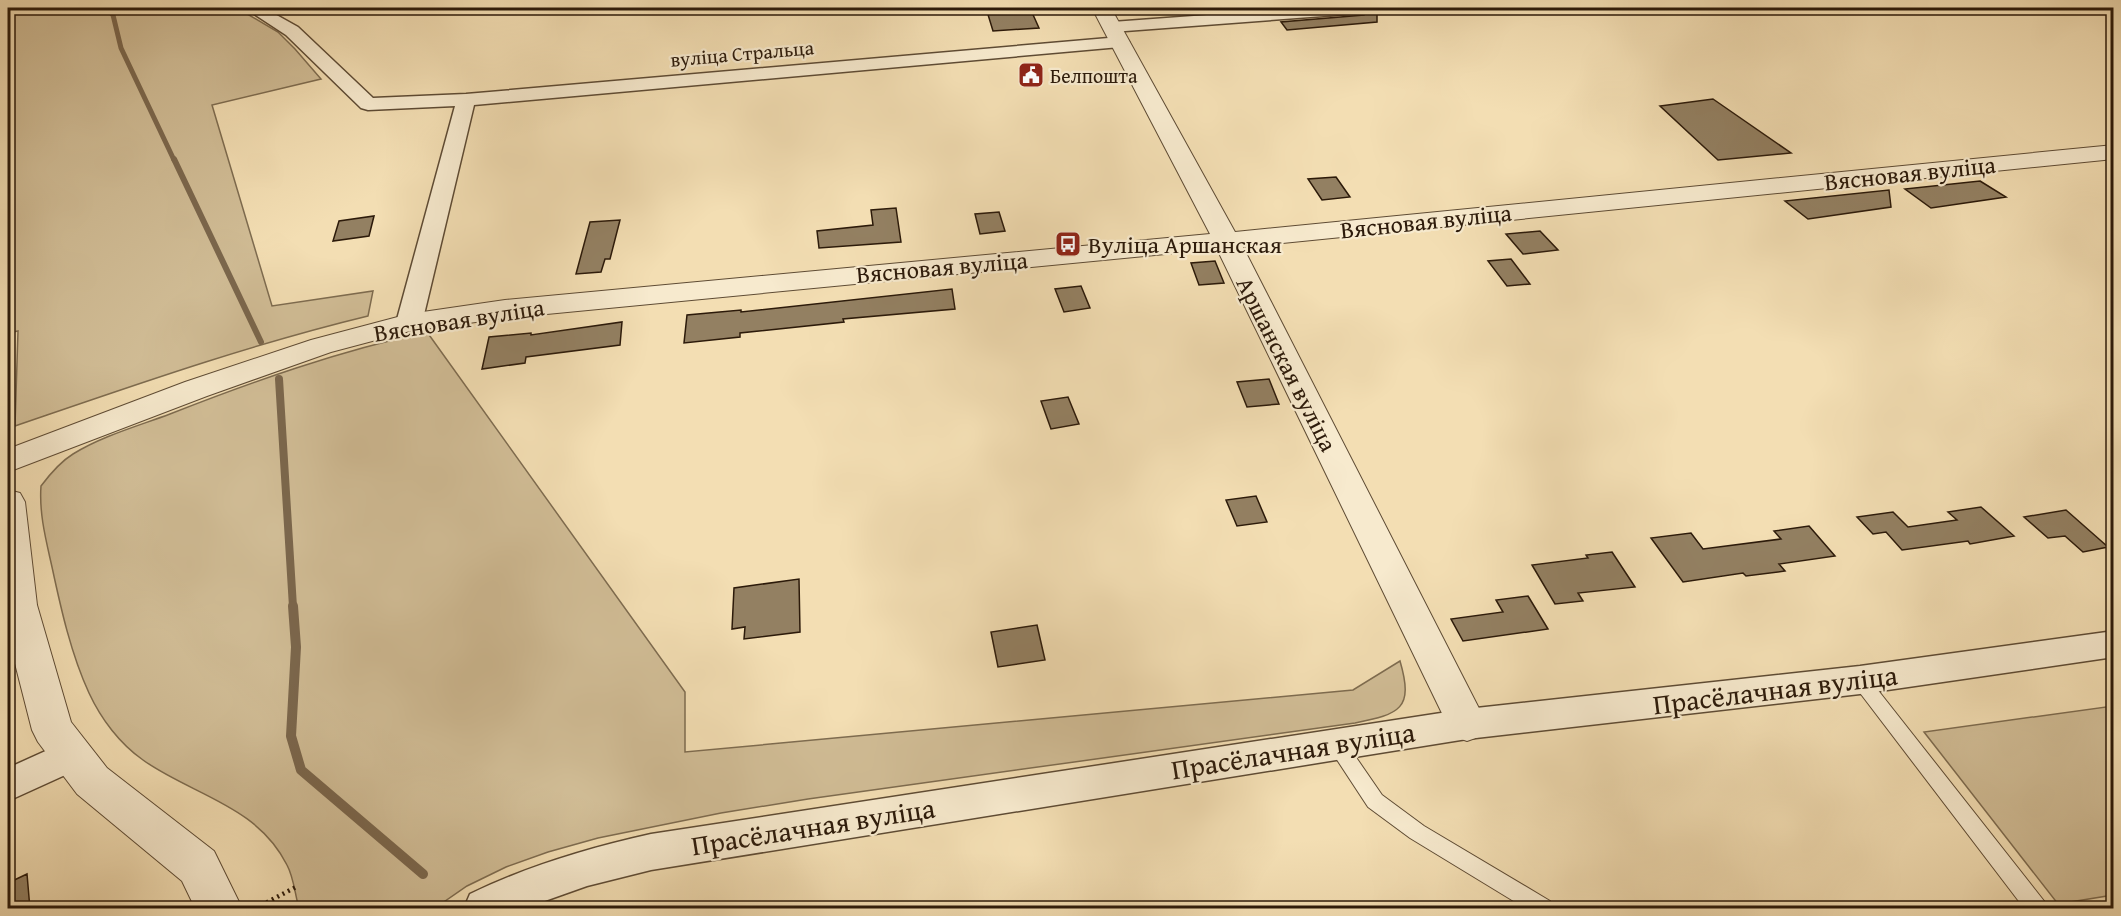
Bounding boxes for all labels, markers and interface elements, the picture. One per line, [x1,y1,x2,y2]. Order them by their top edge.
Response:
street label: вуліца Стральца [669,32,815,74]
public building icon: Белпошта [1016,60,1046,90]
place label: Белпошта [1050,61,1138,90]
street label: Вясновая вуліца [1823,147,1998,199]
street label: Вясновая вуліца [1339,195,1514,247]
place label: Вуліца Аршанская [1088,227,1282,262]
bus stop icon: Вуліца Аршанская [1053,229,1083,259]
street label: Вясновая вуліца [855,242,1030,292]
street label: Аршанская вуліца [1228,270,1346,458]
street label: Вясновая вуліца [371,289,547,351]
street label: Прасёлачная вуліца [1650,654,1900,724]
street label: Прасёлачная вуліца [1168,710,1418,789]
street label: Прасёлачная вуліца [688,786,938,865]

